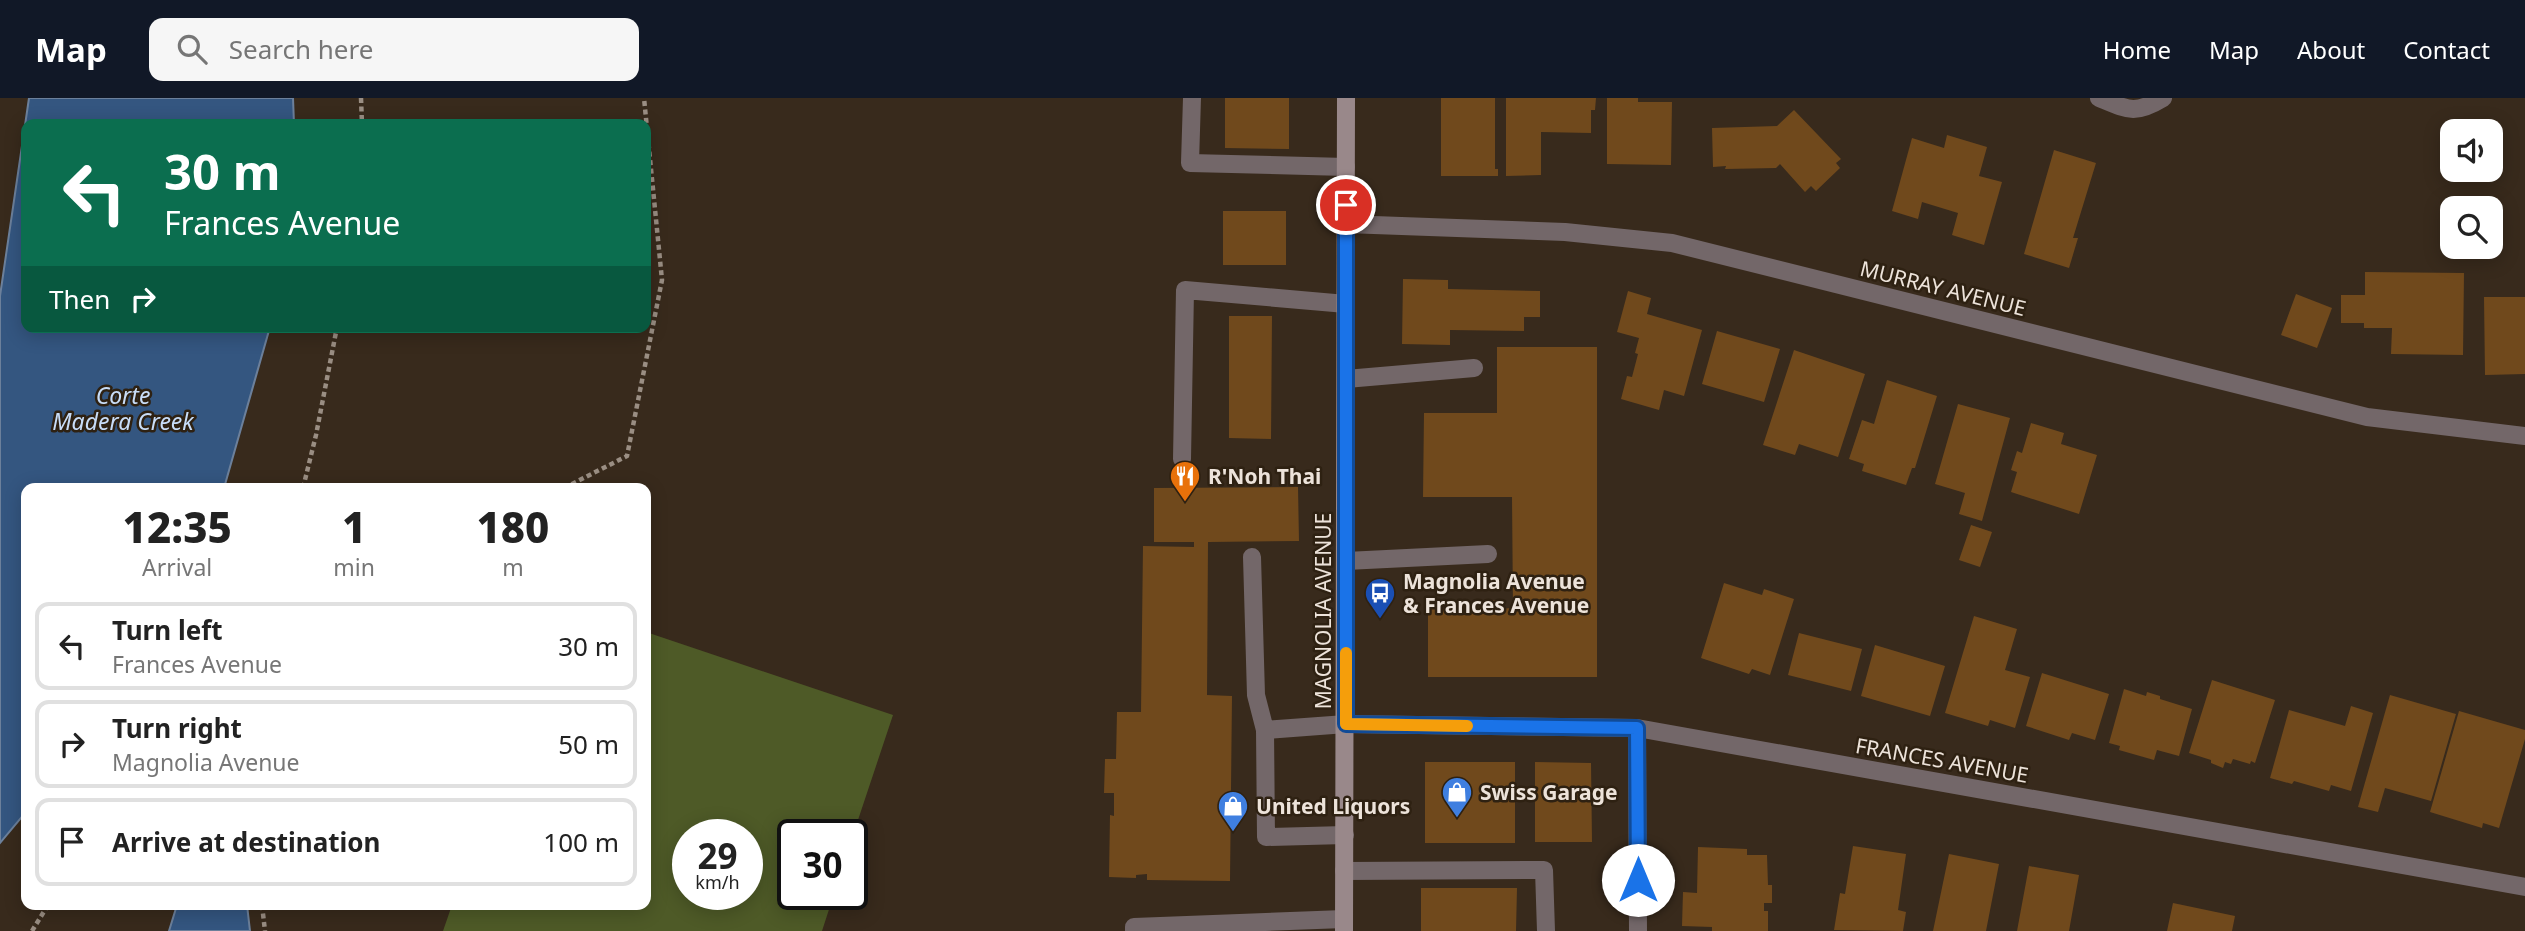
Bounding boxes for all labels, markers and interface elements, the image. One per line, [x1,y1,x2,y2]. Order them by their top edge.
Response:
search box [149,18,639,81]
text: Map [35,27,107,72]
icon: search [173,30,211,68]
text: Search here [229,31,373,67]
text: Home [2103,33,2171,66]
text: Map [2209,33,2259,66]
text: About [2297,33,2365,66]
text: Contact [2403,33,2490,66]
map controls [2440,119,2503,259]
button: sound [2440,119,2503,182]
text: 30 m [164,138,281,204]
icon: left [49,147,140,238]
pin [1316,175,1376,235]
icon: arrive [1327,186,1365,224]
button: search [2440,196,2503,259]
text: Frances Avenue [164,201,400,244]
street label: MURRAY AVENUE [1857,254,2029,322]
icon: right [124,280,162,318]
text: Then [49,281,110,317]
water label: Corte Madera Creek [52,379,195,437]
restaurant icon: R'Noh Thai [1168,459,1202,503]
place label: R'Noh Thai [1208,462,1321,490]
text: 12:35 [123,498,232,555]
text: 1 [342,498,366,555]
text: 180 [477,498,549,555]
street label: MAGNOLIA AVENUE [1309,513,1337,709]
text: Arrival [142,551,212,583]
text: min [333,551,375,583]
text: m [502,551,524,583]
place label: Magnolia Avenue & Frances Avenue [1403,567,1589,619]
bus stop icon: Magnolia Avenue & Frances Avenue [1363,576,1397,620]
text: Turn left [112,612,223,648]
icon: left [53,627,91,665]
text: 30 m [558,628,619,664]
text: Frances Avenue [112,648,282,680]
text: Turn right [112,710,242,746]
icon: right [53,725,91,763]
text: 50 m [558,726,619,762]
street label: FRANCES AVENUE [1853,731,2031,789]
text: Magnolia Avenue [112,746,300,778]
shop icon: Swiss Garage [1440,775,1474,819]
place label: Swiss Garage [1480,778,1618,806]
shop icon: United Liquors [1216,789,1250,833]
place label: United Liquors [1256,792,1410,820]
speed limit sign: 30 [777,819,868,910]
icon: arrive [53,823,91,861]
text: Arrive at destination [112,824,381,860]
text: 100 m [543,824,619,860]
text: 29 [697,832,738,879]
position arrow [1601,843,1675,917]
text: km/h [695,870,740,894]

